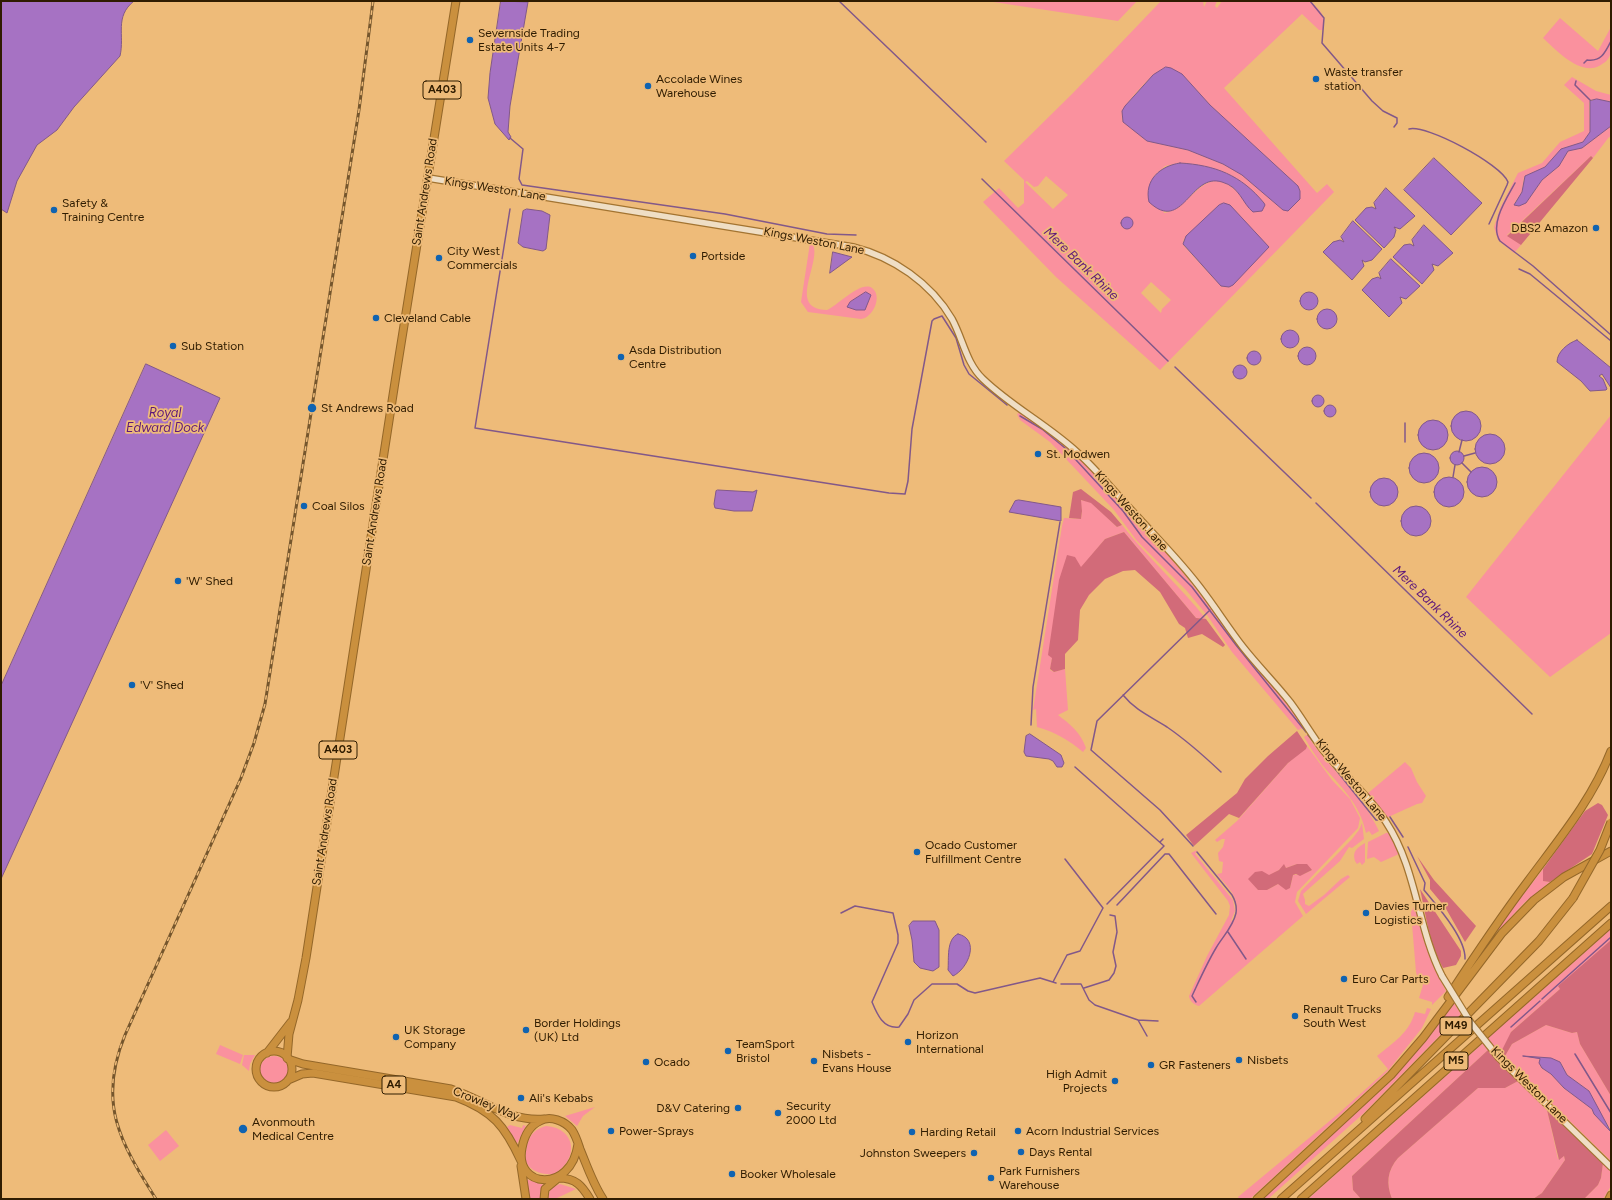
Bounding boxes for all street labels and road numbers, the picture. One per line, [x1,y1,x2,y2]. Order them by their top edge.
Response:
road number: A403 [423,81,461,99]
street label: Saint Andrews Road [409,137,441,247]
street label: Kings Weston Lane [443,174,547,204]
street label: Kings Weston Lane [762,224,866,258]
street label: Saint Andrews Road [359,457,391,567]
street label: Kings Weston Lane [1091,468,1171,554]
street label: Kings Weston Lane [1313,736,1389,824]
road number: A403 [319,741,357,759]
street label: Saint Andrews Road [309,777,341,887]
road number: M49 [1440,1017,1472,1035]
street label: Kings Weston Lane [1488,1044,1570,1126]
road number: M5 [1444,1052,1468,1070]
road number: A4 [382,1076,406,1094]
street label: Crowley Way [451,1084,521,1124]

